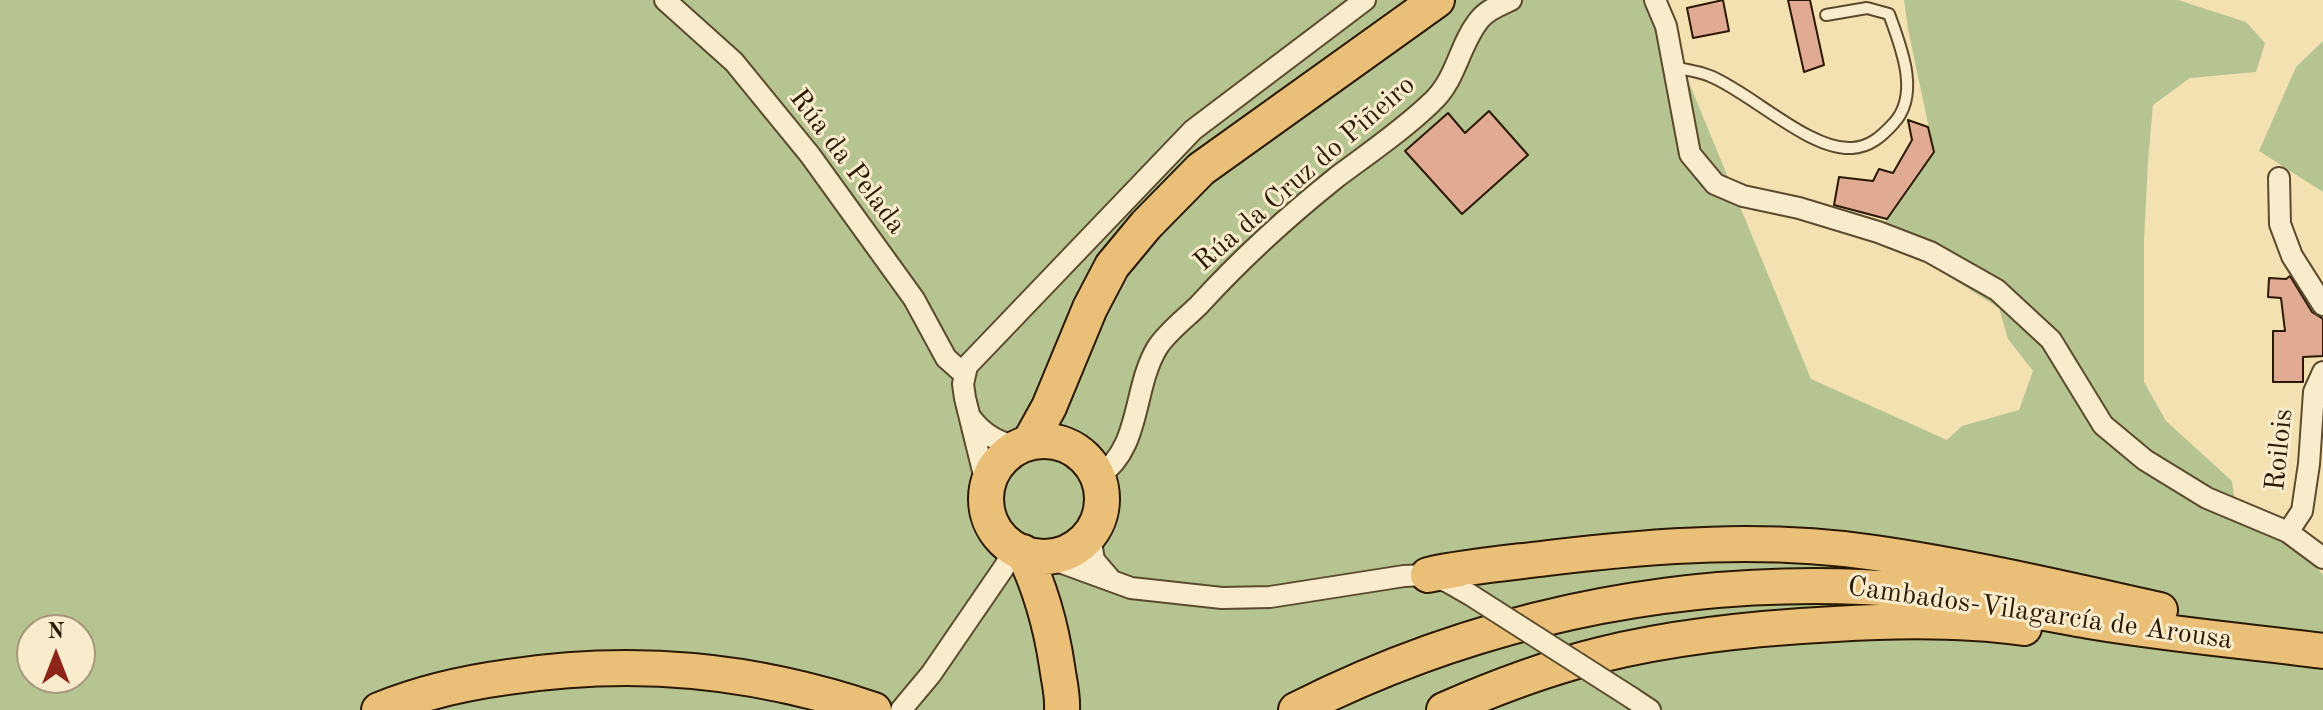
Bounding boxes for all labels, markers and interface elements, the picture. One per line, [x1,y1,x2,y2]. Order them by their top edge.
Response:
street label: Rúa da Cruz do Piñeiro [1187,69,1423,279]
street label: Rúa da Pelada [781,83,913,241]
street label: Roilois [2259,407,2301,493]
street label: Cambados-Vilagarcía de Arousa [1845,570,2235,658]
north arrow [16,614,96,694]
text: N [48,621,64,643]

